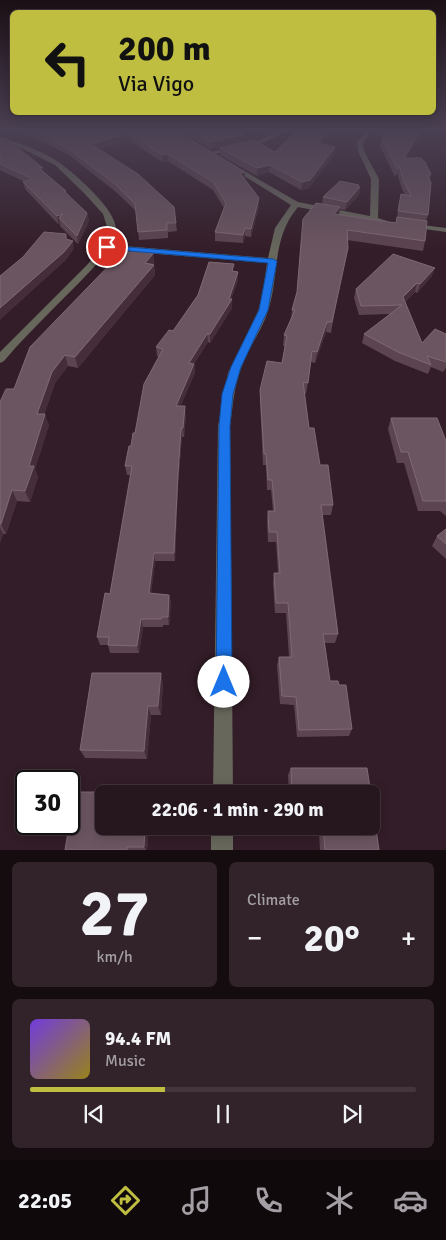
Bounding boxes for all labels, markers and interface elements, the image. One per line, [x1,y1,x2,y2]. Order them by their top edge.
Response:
text: 200 m [118,27,211,70]
icon: left [35,30,100,95]
text: Via Vigo [118,70,194,97]
pin [86,226,128,268]
icon: arrive [93,233,121,261]
position arrow [197,655,249,707]
speed limit sign: 30 [15,770,80,835]
text: 22:06 · 1 min · 290 m [151,798,324,822]
text: 27 [79,874,150,954]
text: Climate [247,890,300,910]
text: 20° [303,915,360,962]
text: − [247,921,262,955]
text: + [401,921,416,955]
text: km/h [96,947,133,967]
text: 94.4 FM [105,1027,171,1051]
text: Music [105,1051,146,1071]
icon: previous [80,1100,108,1128]
icon: pause [209,1100,237,1128]
icon: next [338,1100,366,1128]
icon: directions [108,1183,143,1218]
icon: music [179,1183,214,1218]
icon: phone [251,1183,286,1218]
icon: climate [322,1183,357,1218]
icon: car [393,1183,428,1218]
text: 22:05 [18,1187,72,1214]

